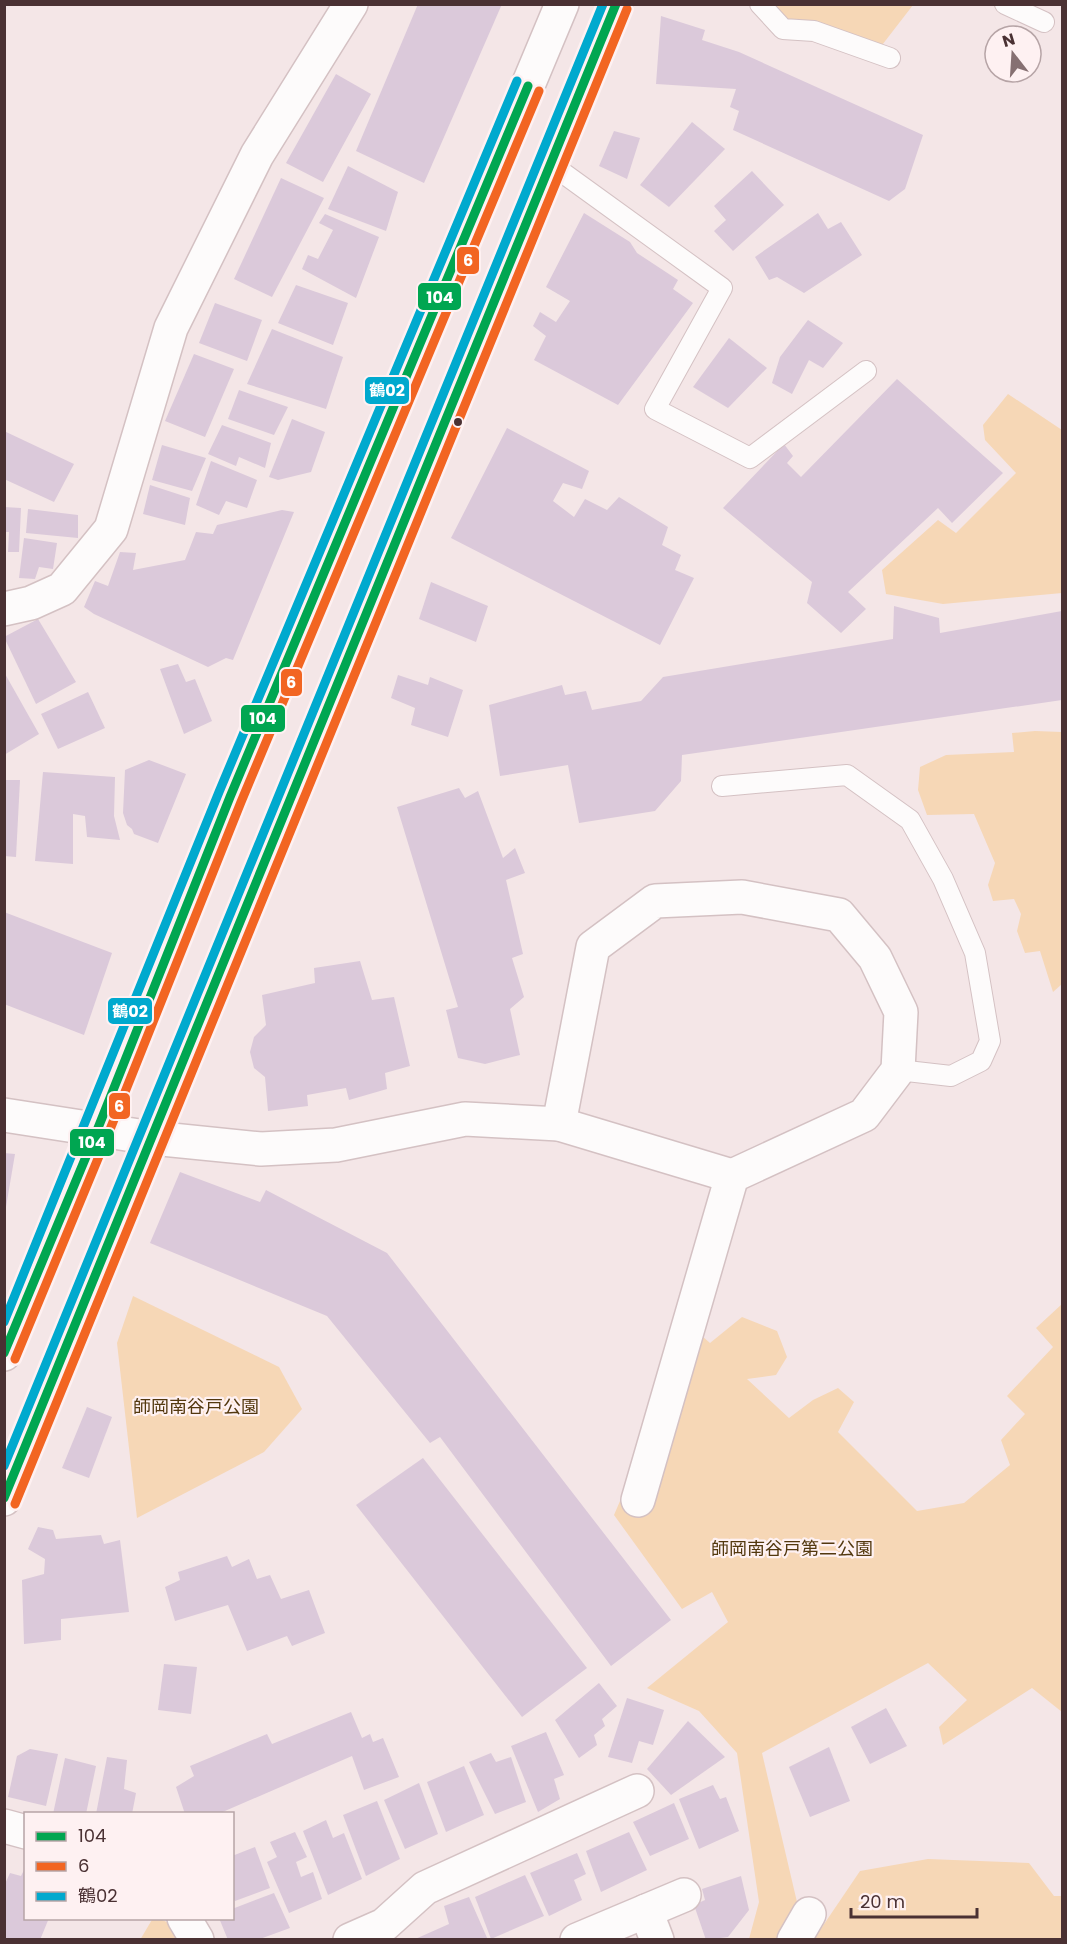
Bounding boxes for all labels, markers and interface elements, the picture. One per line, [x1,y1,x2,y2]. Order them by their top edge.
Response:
north arrow [983,24,1043,84]
text: N [1000,27,1018,53]
line badge: 6 [456,246,480,275]
text: 6 [463,249,473,272]
line badge: 104 [417,282,462,311]
text: 104 [426,286,454,309]
line badge: 鶴02 [364,376,410,405]
text: 鶴02 [369,379,405,402]
unlabelled marker [452,416,464,428]
line badge: 6 [280,668,303,697]
text: 6 [286,671,296,694]
line badge: 104 [240,704,286,733]
text: 104 [249,707,277,730]
line badge: 鶴02 [107,997,153,1025]
text: 鶴02 [112,1000,148,1023]
line badge: 6 [108,1092,131,1120]
text: 6 [114,1095,124,1118]
line badge: 104 [69,1128,115,1157]
text: 104 [78,1131,106,1154]
park label: 師岡南谷戸公園 [133,1394,259,1419]
park label: 師岡南谷戸第二公園 [711,1536,873,1561]
legend [24,1812,234,1920]
text: 104 [78,1823,106,1848]
text: 6 [78,1853,89,1878]
scale bar [851,1881,977,1919]
text: 鶴02 [78,1883,118,1908]
text: 20 m [860,1889,905,1914]

